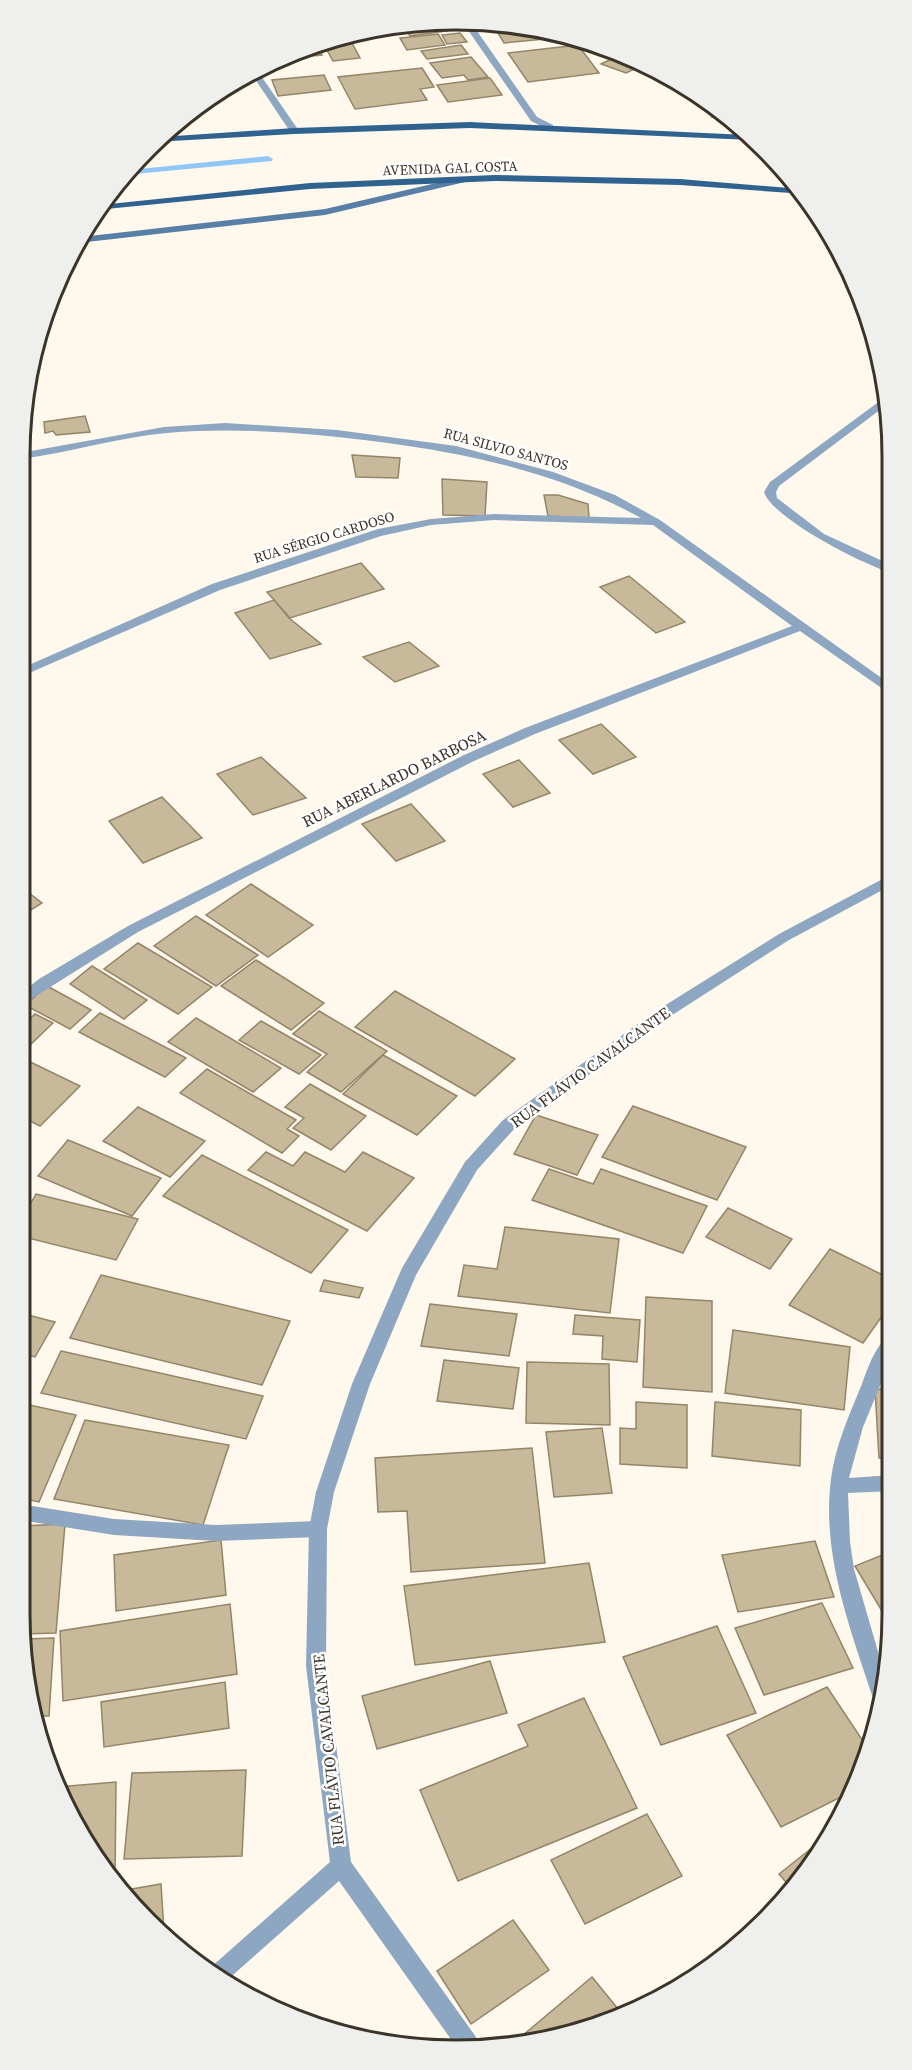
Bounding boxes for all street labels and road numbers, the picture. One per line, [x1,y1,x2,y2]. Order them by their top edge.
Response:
street label: AVENIDA GAL COSTA [382,156,519,180]
street label: RUA SILVIO SANTOS [441,423,571,475]
street label: RUA SÉRGIO CARDOSO [251,506,397,568]
street label: RUA ABERLARDO BARBOSA [298,724,490,832]
street label: RUA FLÁVIO CAVALCANTE [506,1001,675,1132]
street label: RUA FLÁVIO CAVALCANTE [307,1653,349,1847]

